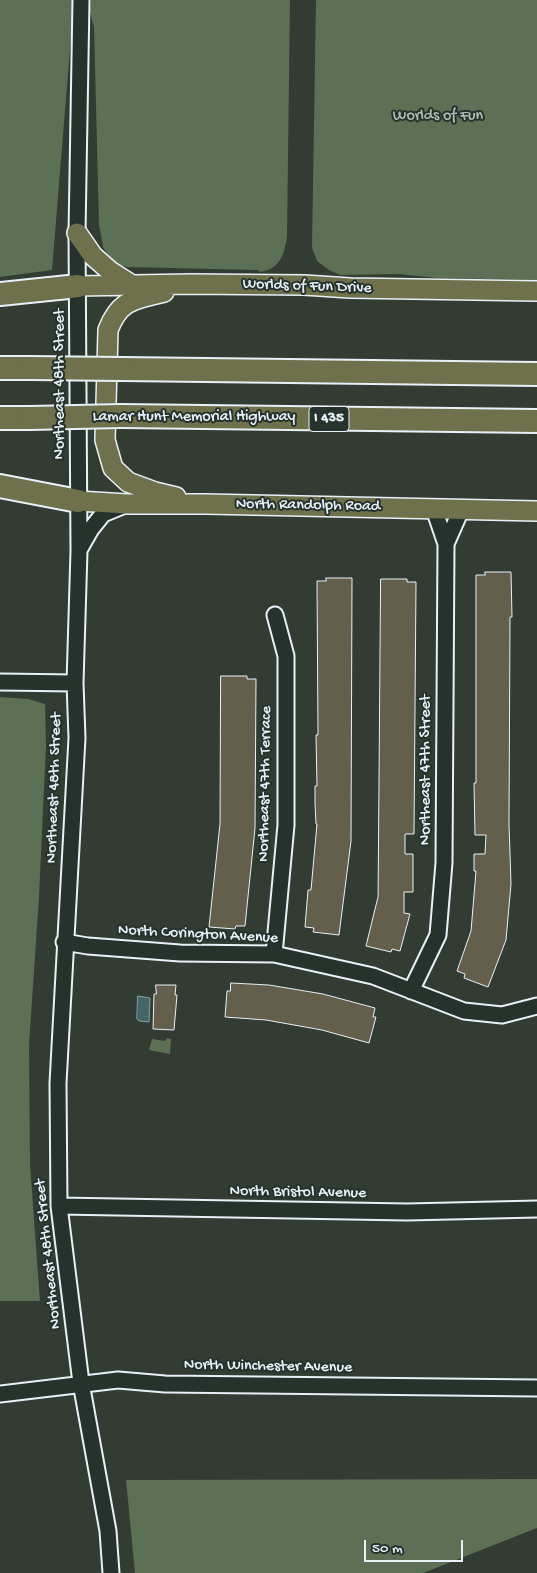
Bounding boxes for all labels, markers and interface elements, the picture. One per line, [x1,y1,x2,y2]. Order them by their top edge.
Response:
park label: Worlds of Fun [393,107,483,127]
street label: Worlds of Fun Drive [242,275,372,299]
street label: Northeast 48th Street [51,309,71,459]
road number: I 435 [309,406,349,432]
street label: Lamar Hunt Memorial Highway [93,408,295,428]
street label: North Randolph Road [236,495,380,517]
street label: Northeast 47th Street [417,695,437,845]
street label: Northeast 47th Terrace [255,706,277,862]
street label: Northeast 48th Street [43,712,67,864]
street label: North Corington Avenue [117,921,279,949]
street label: Northeast 48th Street [32,1178,66,1330]
street label: North Bristol Avenue [229,1182,367,1204]
street label: North Winchester Avenue [184,1356,352,1378]
scale bar [367,1530,466,1562]
text: 50 m [372,1540,403,1558]

